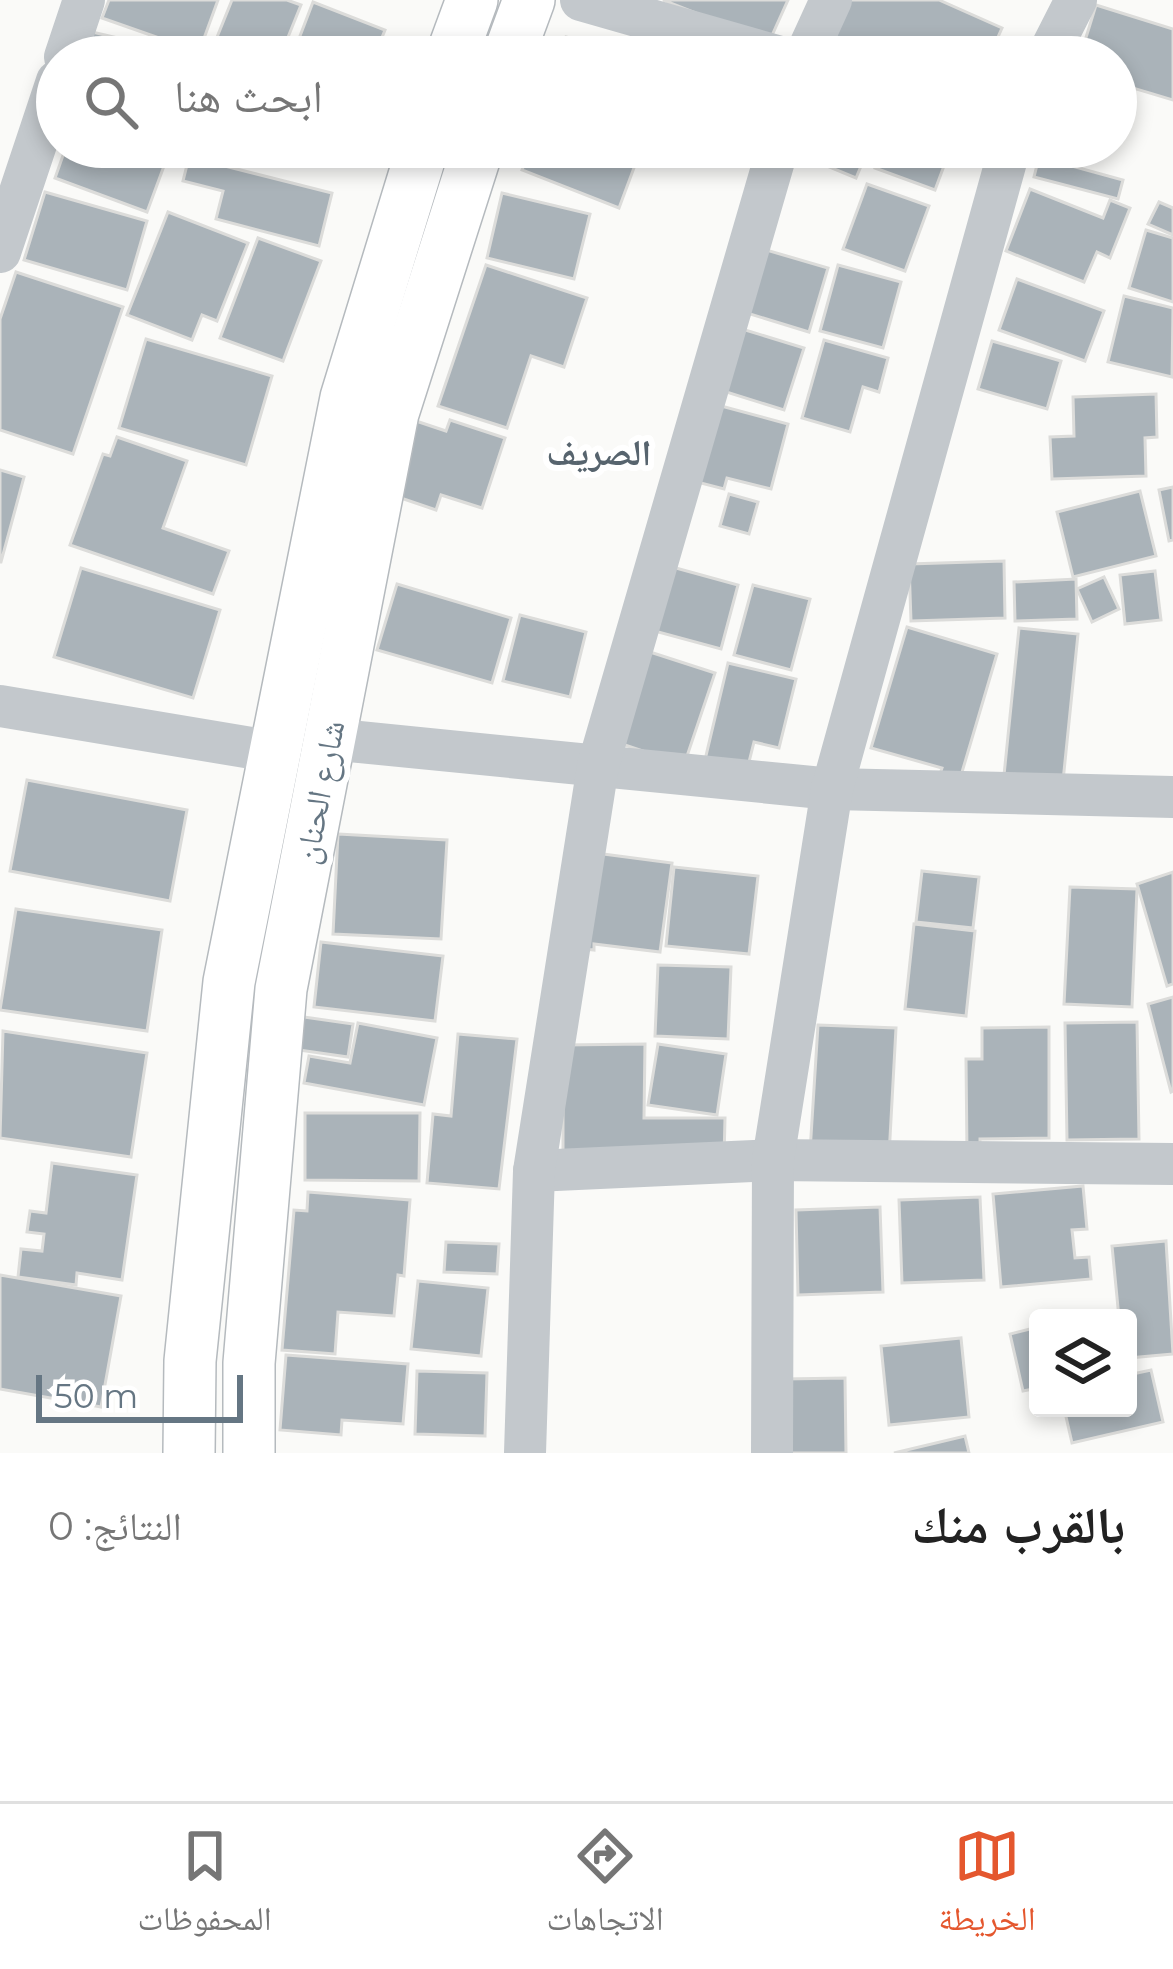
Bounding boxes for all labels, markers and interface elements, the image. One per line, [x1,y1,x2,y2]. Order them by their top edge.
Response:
search box [36,36,1137,168]
text: ابحث هنا [174,68,323,123]
icon: search [78,69,144,135]
district label: الصريف [546,430,652,474]
street label: شارع الحنان [285,717,353,867]
map controls [1029,1309,1137,1417]
button: layers [1029,1309,1137,1417]
scale bar [36,1369,243,1422]
text: 50 m [54,1376,138,1416]
text: بالقرب منك [912,1494,1125,1556]
text: النتائج: 0 [48,1502,182,1550]
tab: المحفوظات [137,1823,272,1951]
tab: الاتجاهات [546,1823,664,1951]
tab: الخريطة [938,1823,1036,1951]

